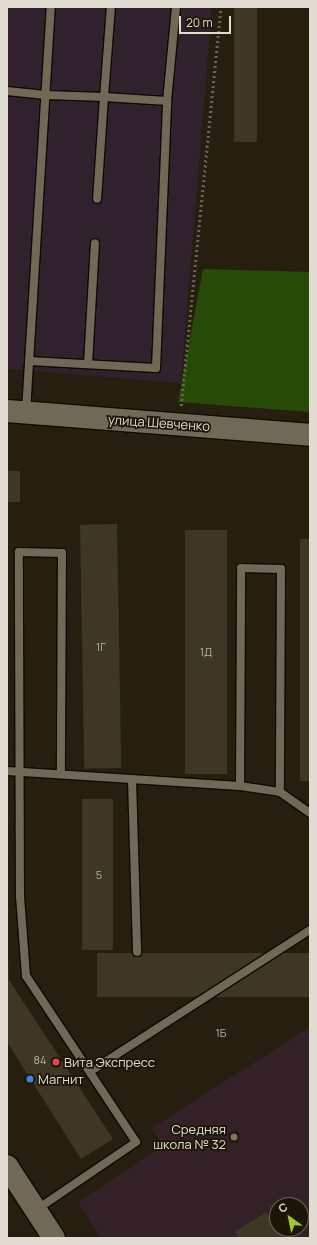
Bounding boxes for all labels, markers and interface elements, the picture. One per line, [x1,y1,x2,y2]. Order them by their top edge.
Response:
scale bar [181,8,233,34]
text: 20 m [186,14,213,31]
street label: улица Шевченко [108,412,210,434]
house number: 1Г [96,640,106,654]
house number: 1Д [200,645,212,659]
house number: 5 [96,868,102,882]
house number: 1Б [216,1026,226,1040]
house number: 84 [34,1053,46,1067]
place label: Вита Экспресс [64,1054,155,1070]
marker: Вита Экспресс [51,1057,61,1067]
place label: Магнит [38,1071,84,1087]
marker: Магнит [25,1074,35,1084]
place label: Средняя школа № 32 [153,1122,226,1153]
marker: Средняя школа № 32 [229,1132,239,1142]
north arrow [269,1197,309,1237]
text: С [275,1199,290,1216]

